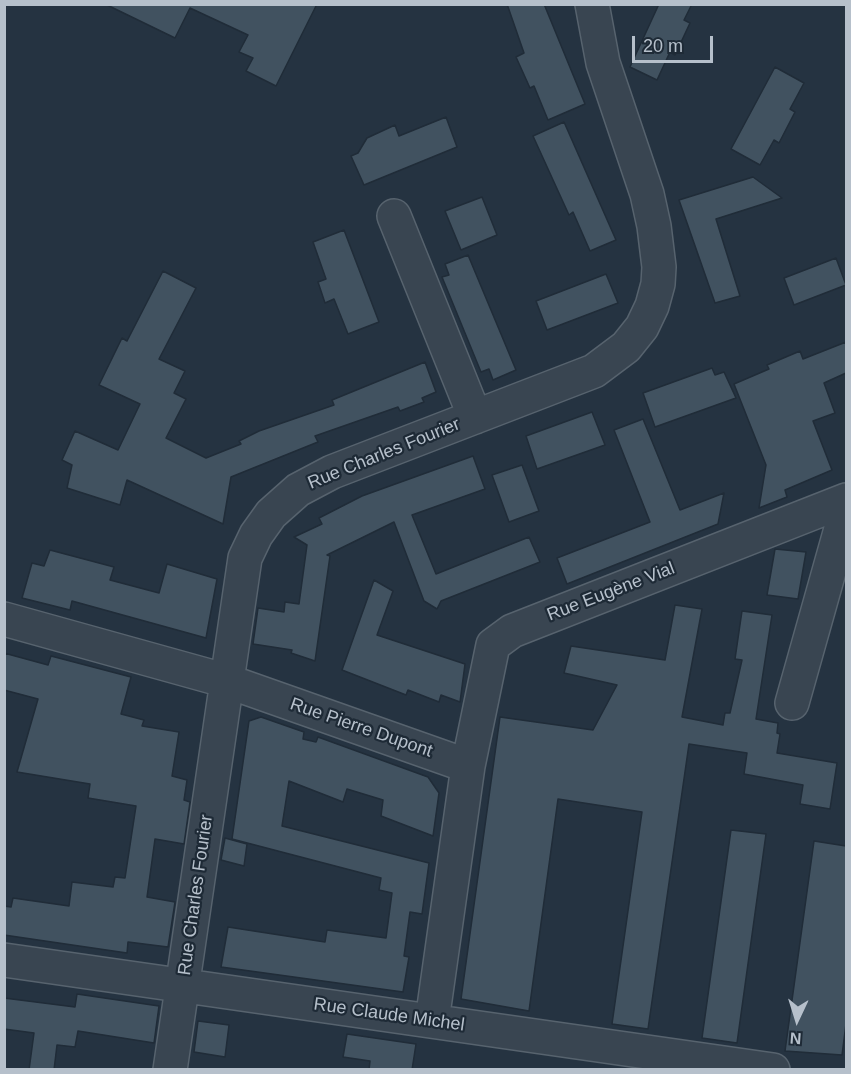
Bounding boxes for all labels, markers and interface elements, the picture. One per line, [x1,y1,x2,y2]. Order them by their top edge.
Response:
scale bar [635,24,716,62]
text: 20 m [643,36,683,56]
street label: Rue Charles Fourier [305,414,463,494]
street label: Rue Eugène Vial [544,558,678,626]
street label: Rue Pierre Dupont [287,694,435,762]
street label: Rue Charles Fourier [174,813,218,977]
north arrow [767,990,827,1050]
street label: Rue Claude Michel [312,994,466,1036]
text: N [789,1030,802,1047]

